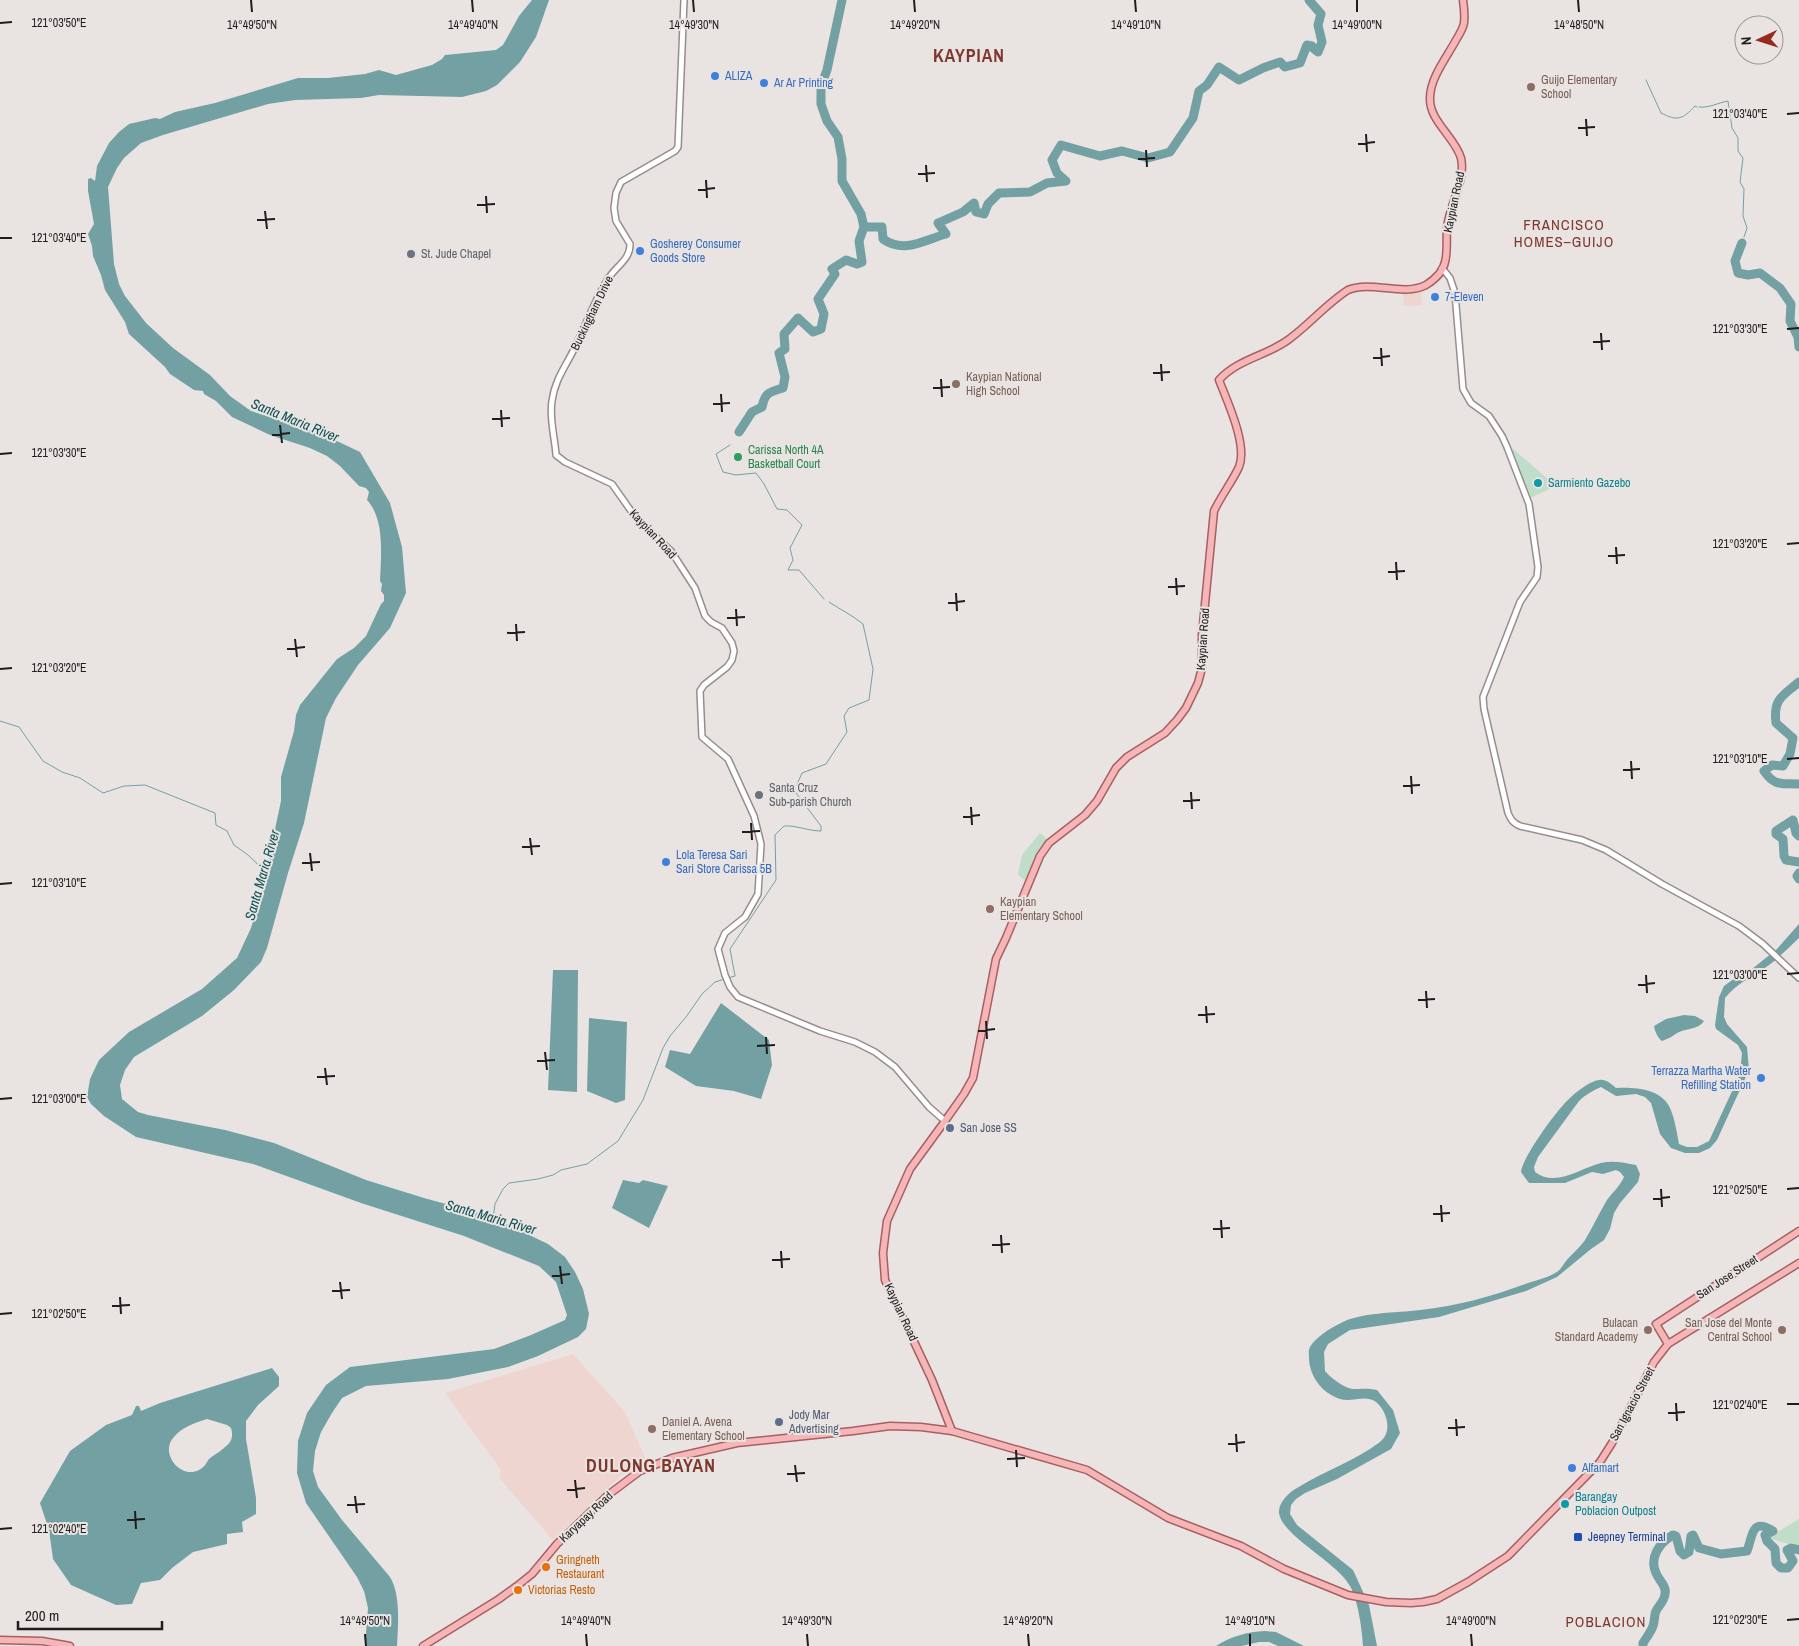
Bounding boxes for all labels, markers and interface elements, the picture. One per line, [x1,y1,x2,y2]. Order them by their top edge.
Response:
text: 121°03'50"E [31,15,87,31]
north arrow [1734,15,1784,65]
text: 14°49'50"N [227,17,277,33]
text: 14°49'40"N [448,17,498,33]
text: 14°49'30"N [669,17,719,33]
text: 14°49'20"N [890,17,940,33]
text: 14°49'10"N [1111,17,1161,33]
text: 14°49'00"N [1332,17,1382,33]
text: 14°48'50"N [1554,17,1604,33]
text: N [1737,36,1755,46]
district label: KAYPIAN [933,43,1005,68]
place label: ALIZA [724,68,753,84]
marker: ALIZA [709,70,721,82]
place label: Guijo Elementary School [1541,72,1617,102]
place label: Ar Ar Printing [773,75,834,91]
marker: Ar Ar Printing [758,77,770,89]
marker: Guijo Elementary School [1525,81,1537,93]
text: 121°03'40"E [1712,106,1768,122]
street label: Kaypian Road [1440,170,1468,234]
district label: FRANCISCO HOMES–GUIJO [1514,214,1614,252]
text: 121°03'40"E [31,230,87,246]
place label: Gosherey Consumer Goods Store [650,236,742,266]
marker: Gosherey Consumer Goods Store [634,245,646,257]
place label: St. Jude Chapel [421,246,491,262]
marker: St. Jude Chapel [405,248,417,260]
street label: Buckingham Drive [567,273,617,353]
place label: 7-Eleven [1445,289,1484,305]
marker: 7-Eleven [1429,291,1441,303]
text: 121°03'30"E [1712,321,1768,337]
place label: Kaypian National High School [966,369,1042,399]
marker: Kaypian National High School [950,378,962,390]
water label: Santa Maria River [248,394,343,446]
place label: Carissa North 4A Basketball Court [748,442,824,472]
text: 121°03'30"E [31,445,87,461]
marker: Carissa North 4A Basketball Court [732,451,744,463]
place label: Sarmiento Gazebo [1548,475,1631,491]
marker: Sarmiento Gazebo [1532,477,1544,489]
street label: Kaypian Road [626,506,680,562]
text: 121°03'20"E [1712,536,1768,552]
street label: Kaypian Road [1193,607,1213,671]
text: 121°03'20"E [31,660,87,676]
text: 121°03'10"E [1712,751,1768,767]
place label: Santa Cruz Sub-parish Church [769,780,852,810]
marker: Santa Cruz Sub-parish Church [753,789,765,801]
water label: Santa Maria River [241,827,284,922]
place label: Lola Teresa Sari Sari Store Carissa 5B [676,847,772,877]
marker: Lola Teresa Sari Sari Store Carissa 5B [660,856,672,868]
text: 121°03'10"E [31,875,87,891]
place label: Kaypian Elementary School [1000,894,1083,924]
marker: Kaypian Elementary School [984,903,996,915]
text: 121°03'00"E [1712,967,1768,983]
place label: Terrazza Martha Water Refilling Station [1651,1063,1752,1093]
marker: Terrazza Martha Water Refilling Station [1755,1072,1767,1084]
text: 121°03'00"E [31,1091,87,1107]
place label: San Jose SS [960,1120,1017,1136]
marker: San Jose SS [944,1122,956,1134]
text: 121°02'50"E [1712,1182,1768,1198]
water label: Santa Maria River [444,1196,539,1239]
street label: San Jose Street [1693,1251,1761,1303]
street label: Kaypian Road [881,1280,921,1344]
text: 121°02'50"E [31,1306,87,1322]
place label: Bulacan Standard Academy [1555,1315,1638,1345]
place label: San Jose del Monte Central School [1685,1315,1772,1345]
marker: Bulacan Standard Academy [1642,1324,1654,1336]
marker: San Jose del Monte Central School [1776,1324,1788,1336]
street label: San Ignacio Street [1606,1364,1658,1444]
text: 121°02'40"E [1712,1397,1768,1413]
place label: Jody Mar Advertising [788,1407,839,1437]
place label: Daniel A. Avena Elementary School [662,1414,745,1444]
marker: Jody Mar Advertising [773,1416,785,1428]
marker: Daniel A. Avena Elementary School [646,1423,658,1435]
district label: DULONG BAYAN [586,1453,716,1478]
place label: Alfamart [1581,1460,1619,1476]
marker: Alfamart [1566,1462,1578,1474]
street label: Karyapay Road [556,1488,616,1546]
place label: Barangay Poblacion Outpost [1575,1489,1656,1519]
marker: Barangay Poblacion Outpost [1559,1498,1571,1510]
text: 121°02'40"E [31,1521,87,1537]
place label: Jeepney Terminal [1588,1529,1666,1545]
marker: Jeepney Terminal [1572,1531,1584,1543]
place label: Gringneth Restaurant [556,1552,604,1582]
marker: Gringneth Restaurant [540,1561,552,1573]
place label: Victorias Resto [528,1582,595,1598]
marker: Victorias Resto [512,1584,524,1596]
scale bar [18,1598,161,1630]
text: 200 m [25,1605,59,1626]
district label: POBLACION [1566,1611,1646,1632]
text: 121°02'30"E [1712,1612,1768,1628]
text: 14°49'50"N [340,1613,390,1629]
text: 14°49'40"N [561,1613,611,1629]
text: 14°49'30"N [782,1613,832,1629]
text: 14°49'20"N [1003,1613,1053,1629]
text: 14°49'10"N [1225,1613,1275,1629]
text: 14°49'00"N [1446,1613,1496,1629]

